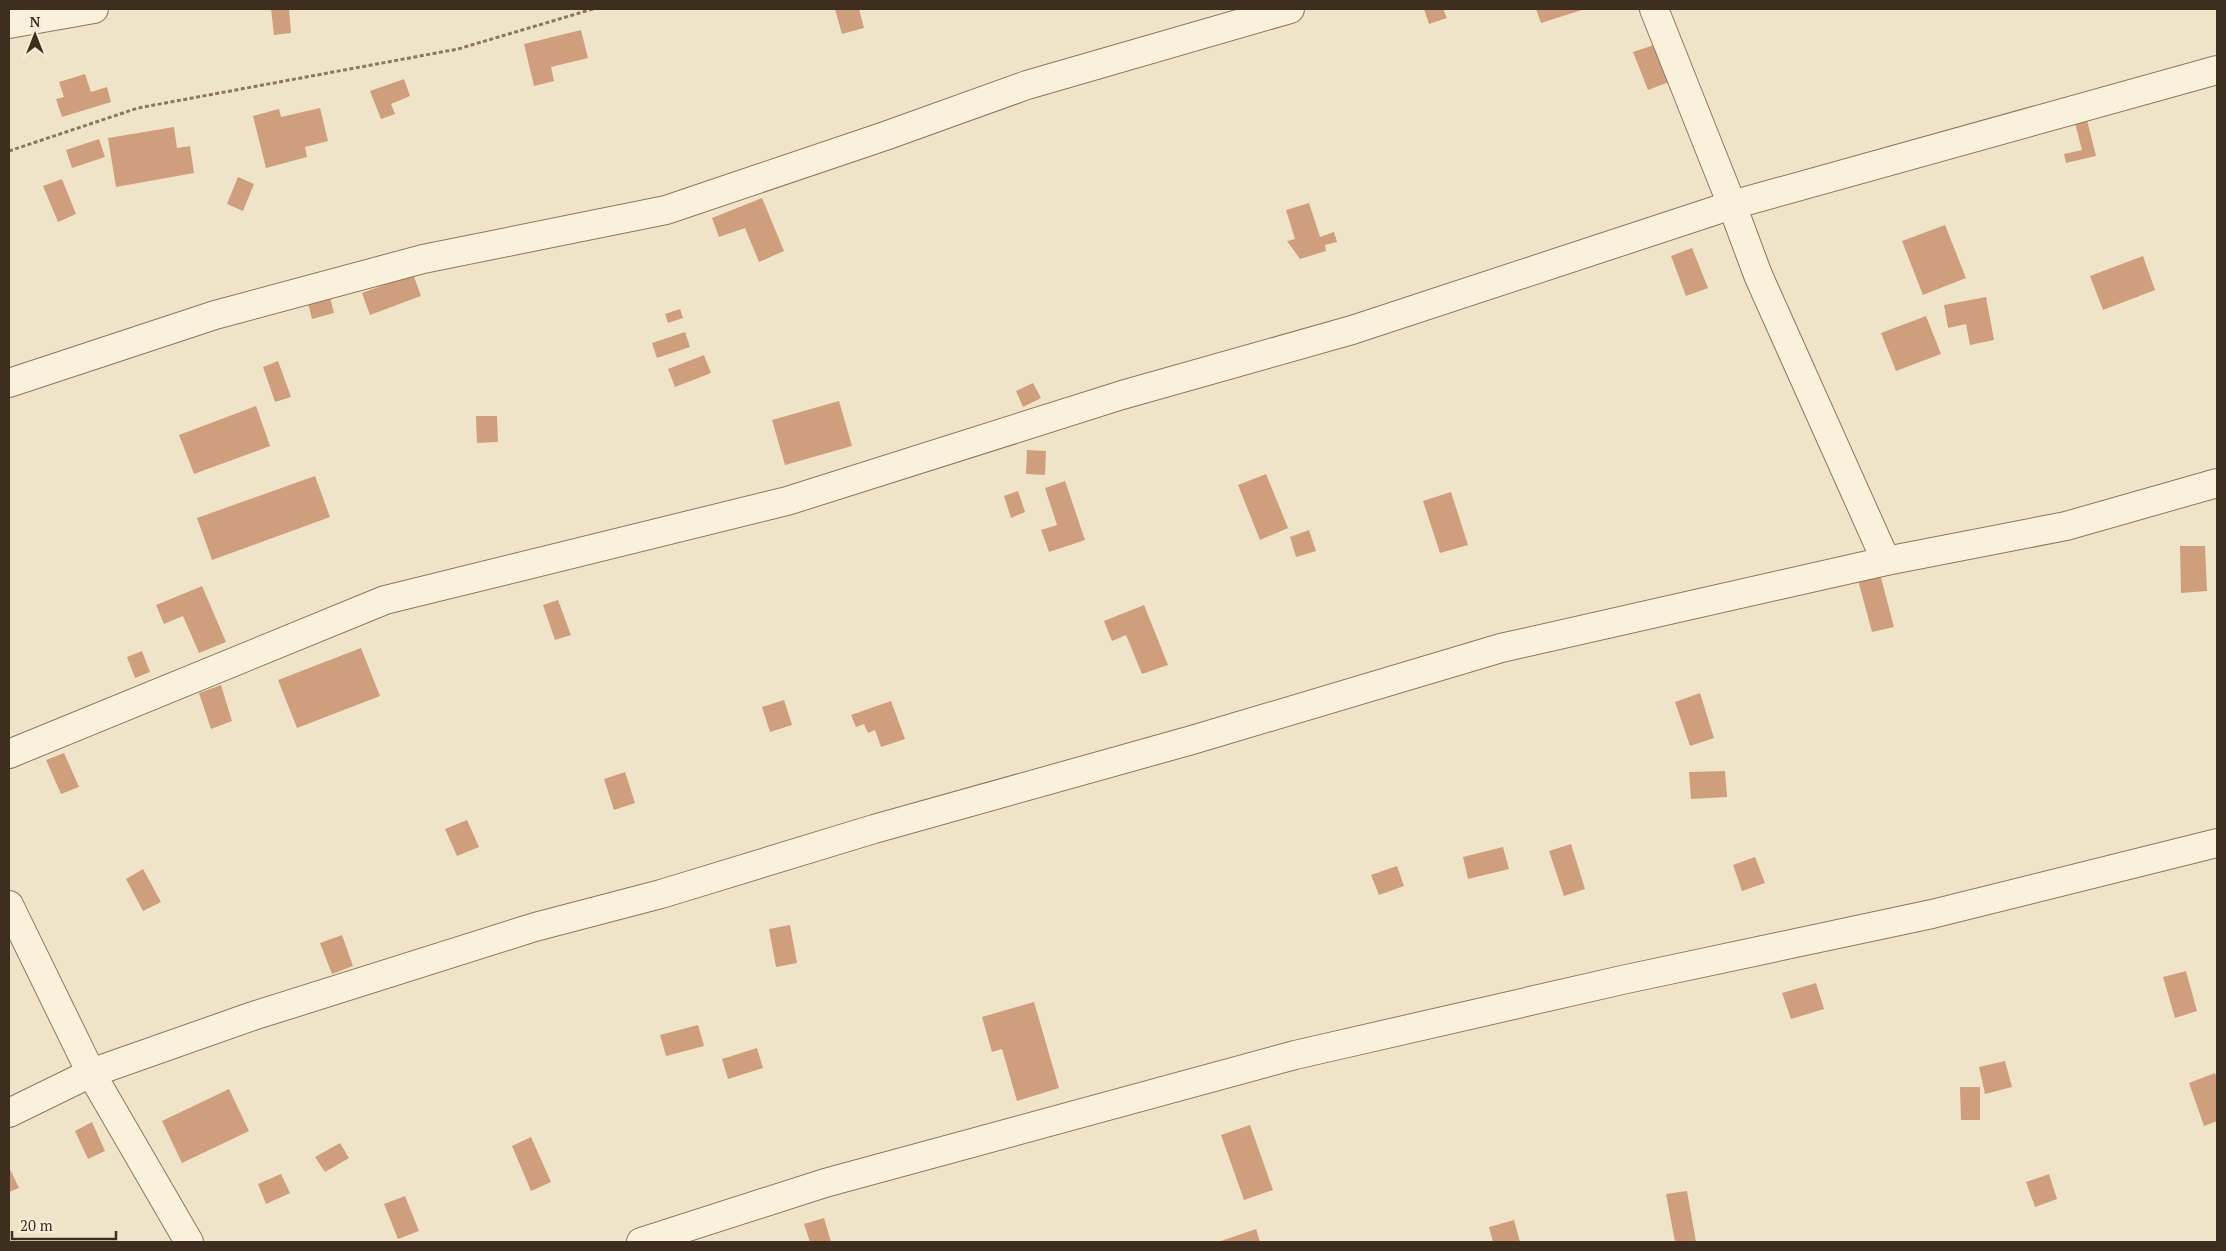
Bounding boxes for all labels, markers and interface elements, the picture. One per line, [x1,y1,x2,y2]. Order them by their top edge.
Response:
north arrow [10,10,60,60]
text: N [30,12,41,31]
scale bar [12,1208,116,1240]
text: 20 m [20,1215,53,1235]

